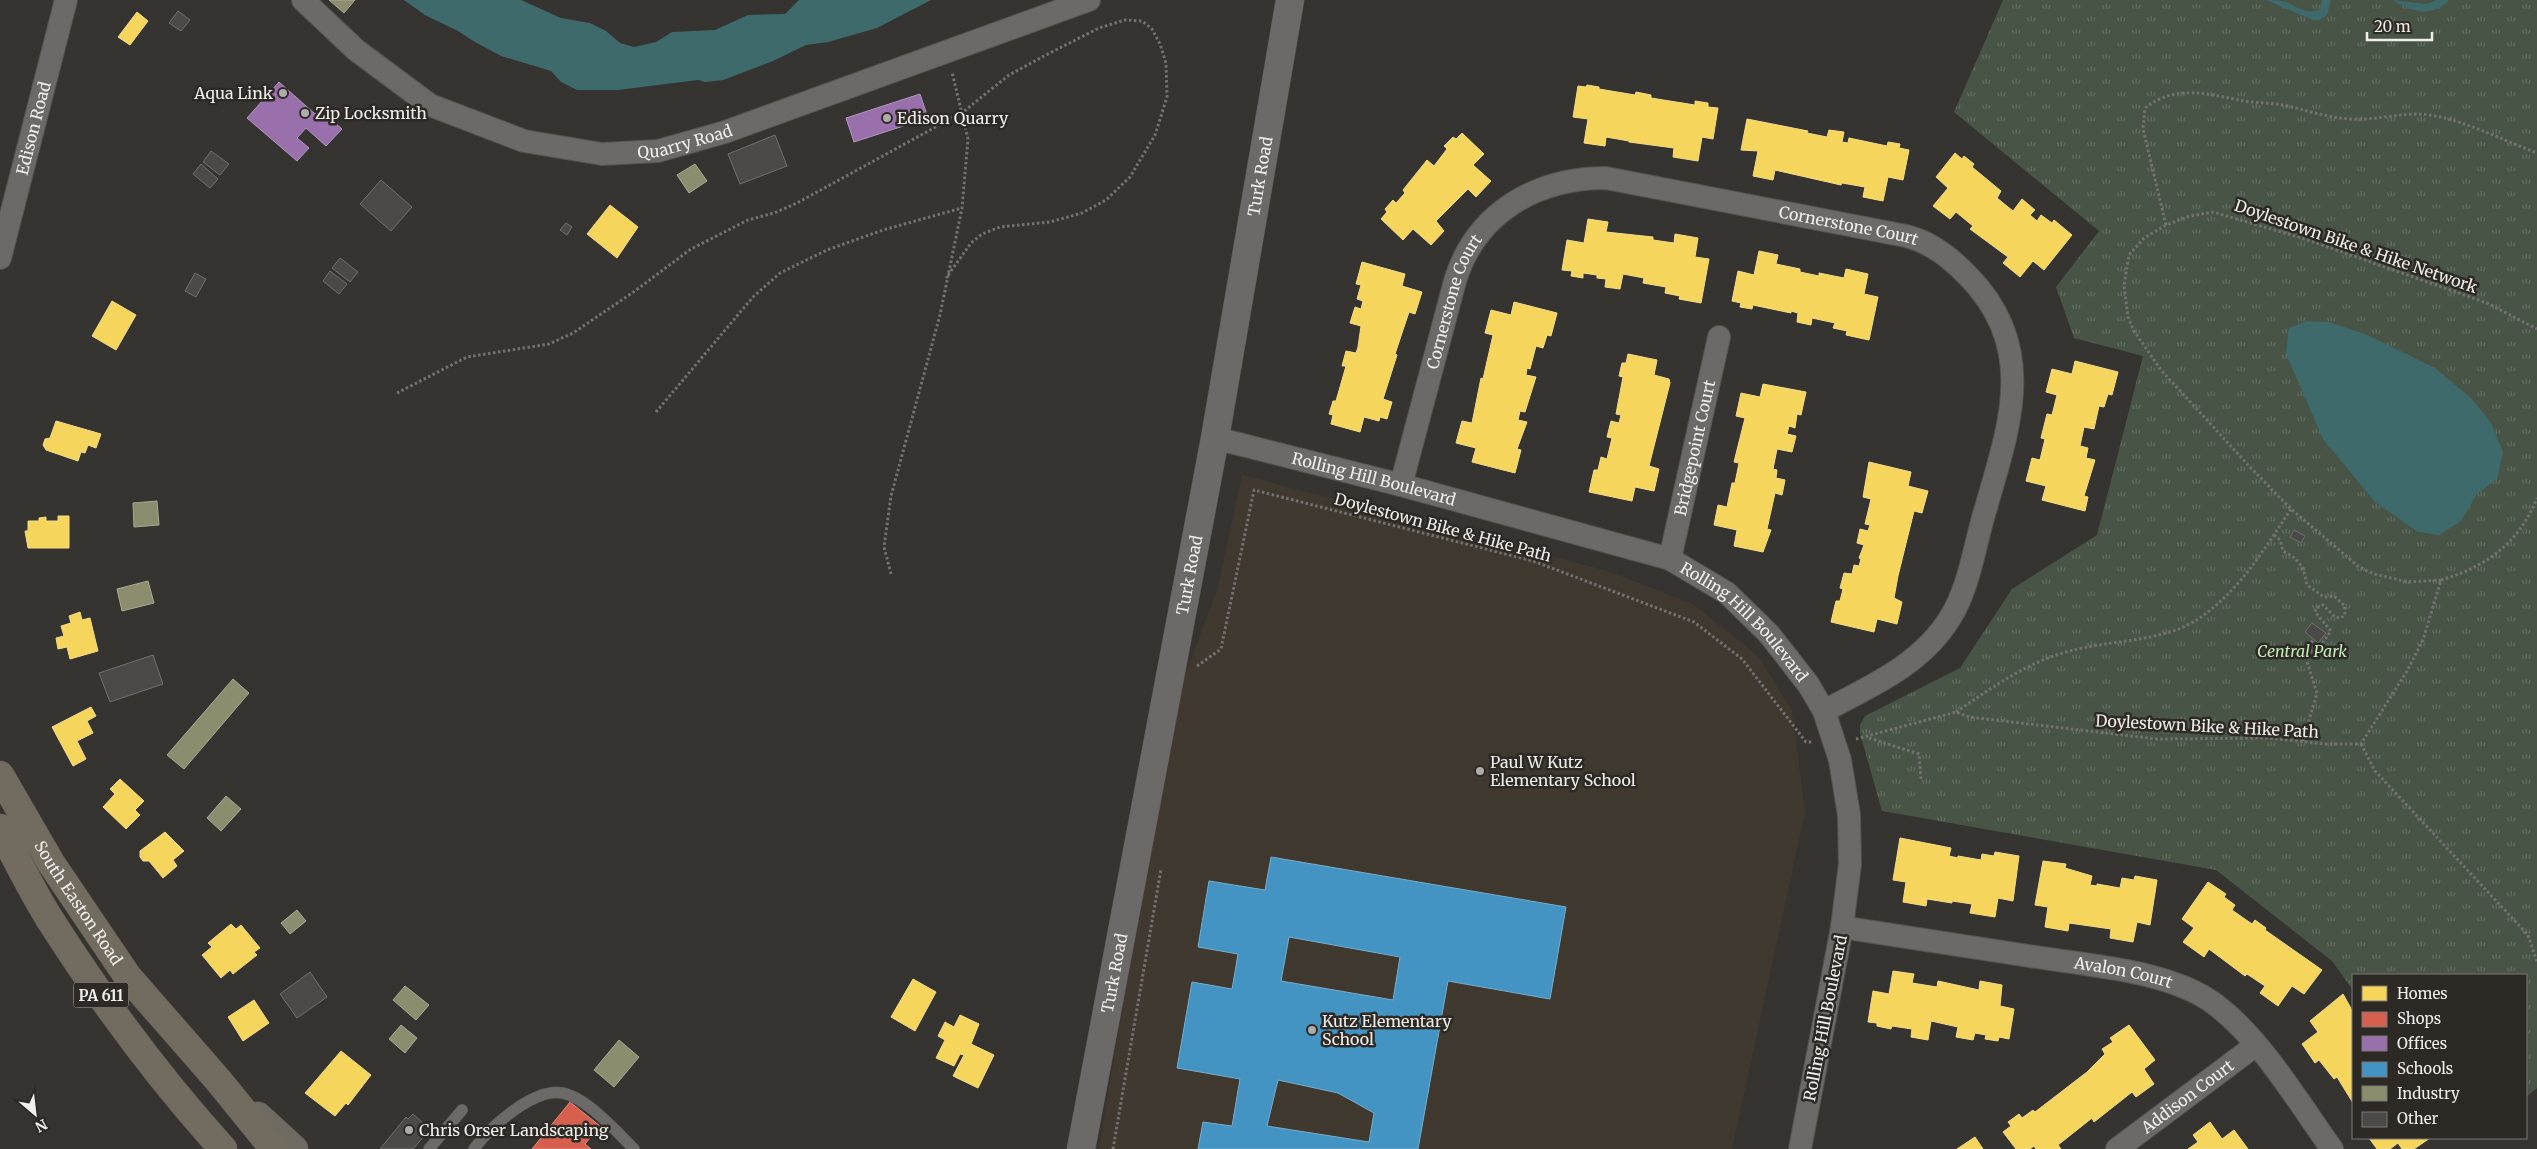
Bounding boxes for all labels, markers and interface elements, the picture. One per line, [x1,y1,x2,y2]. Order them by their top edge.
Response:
scale bar [2367,10,2432,42]
text: 20 m [2374,17,2411,36]
street label: Edison Road [12,79,55,177]
place label: Aqua Link [193,83,274,103]
marker: Aqua Link [277,87,289,99]
place label: Zip Locksmith [315,103,427,123]
marker: Zip Locksmith [299,107,311,119]
place label: Edison Quarry [897,108,1009,128]
marker: Edison Quarry [881,112,893,124]
street label: Quarry Road [637,120,735,162]
street label: Turk Road [1243,135,1277,218]
street label: Doylestown Bike & Hike Network [2232,195,2481,297]
street label: Cornerstone Court [1777,202,1922,249]
street label: Cornerstone Court [1422,229,1486,371]
street label: Bridgepoint Court [1670,377,1719,518]
street label: Rolling Hill Boulevard [1290,448,1458,510]
street label: Doylestown Bike & Hike Path [1332,488,1554,566]
street label: Turk Road [1172,533,1207,617]
street label: Rolling Hill Boulevard [1677,557,1812,686]
park label: Central Park [2257,641,2347,661]
street label: Doylestown Bike & Hike Path [2095,710,2320,742]
place label: Paul W Kutz Elementary School [1490,752,1636,790]
marker: Paul W Kutz Elementary School [1474,765,1486,777]
street label: South Easton Road [30,837,127,969]
street label: Turk Road [1097,931,1132,1015]
street label: Rolling Hill Boulevard [1799,933,1851,1103]
street label: Avalon Court [2072,952,2176,992]
legend [2352,974,2527,1139]
road number: PA 611 [74,982,128,1008]
text: Homes [2397,984,2448,1003]
text: Shops [2397,1009,2441,1028]
place label: Kutz Elementary School [1322,1011,1452,1049]
marker: Kutz Elementary School [1306,1024,1318,1036]
text: Offices [2397,1034,2447,1053]
street label: Addison Court [2136,1055,2238,1138]
text: Schools [2397,1059,2453,1078]
text: Industry [2397,1084,2460,1103]
north arrow [10,1089,60,1139]
text: Other [2397,1109,2439,1128]
text: N [32,1115,50,1136]
place label: Chris Orser Landscaping [419,1120,609,1140]
marker: Chris Orser Landscaping [403,1124,415,1136]

